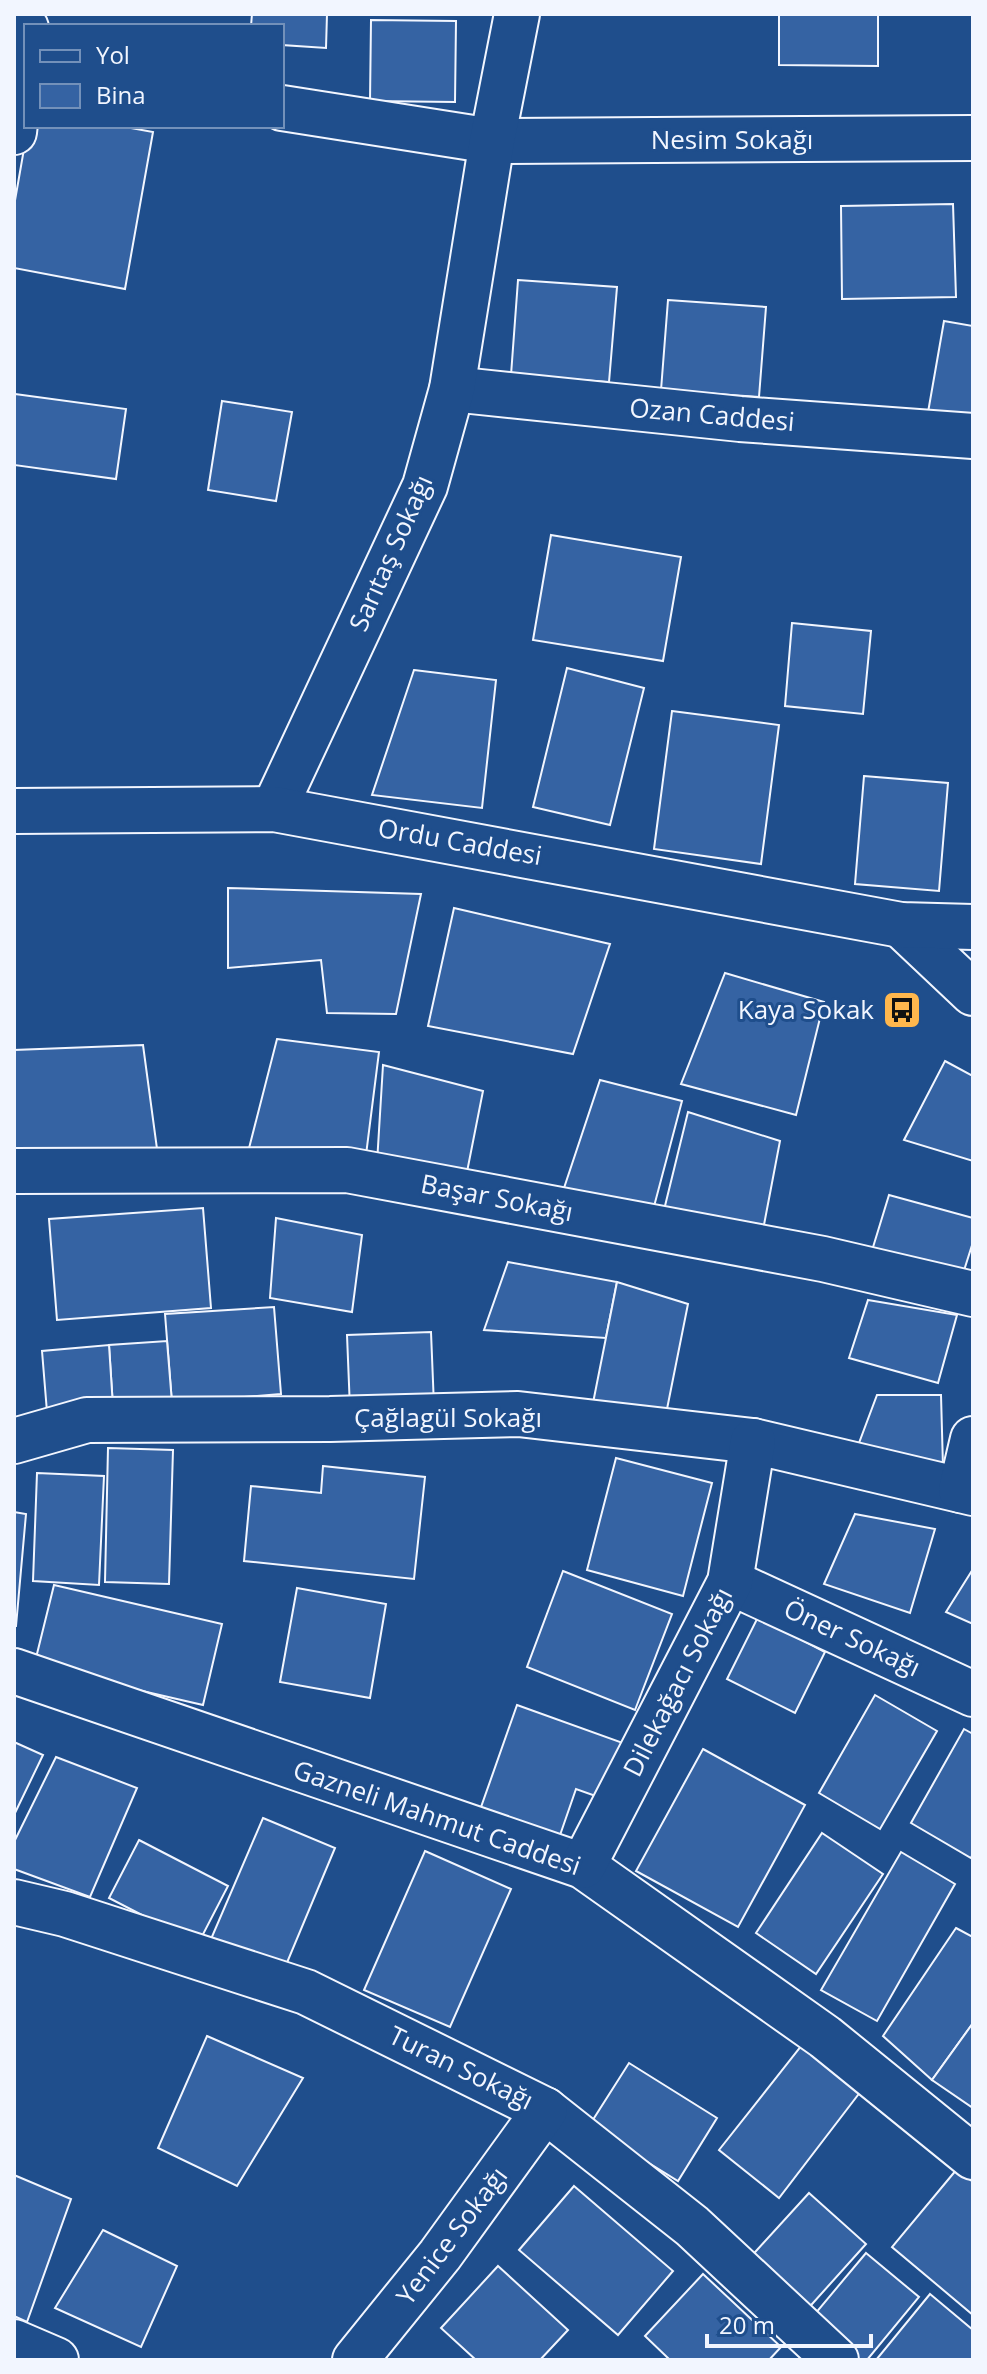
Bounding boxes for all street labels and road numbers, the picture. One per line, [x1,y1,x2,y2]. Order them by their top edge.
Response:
street label: Nesim Sokağı [651,121,813,157]
street label: Ozan Caddesi [628,389,796,439]
street label: Sarıtaş Sokağı [340,469,441,636]
street label: Ordu Caddesi [375,809,545,873]
street label: Başar Sokağı [418,1165,576,1229]
street label: Çağlagül Sokağı [354,1399,542,1435]
street label: Dilekağacı Sokağı [614,1581,740,1782]
street label: Öner Sokağı [778,1590,927,1684]
street label: Gazneli Mahmut Caddesi [289,1751,586,1883]
street label: Turan Sokağı [383,2017,540,2118]
street label: Yenice Sokağı [387,2159,515,2312]

